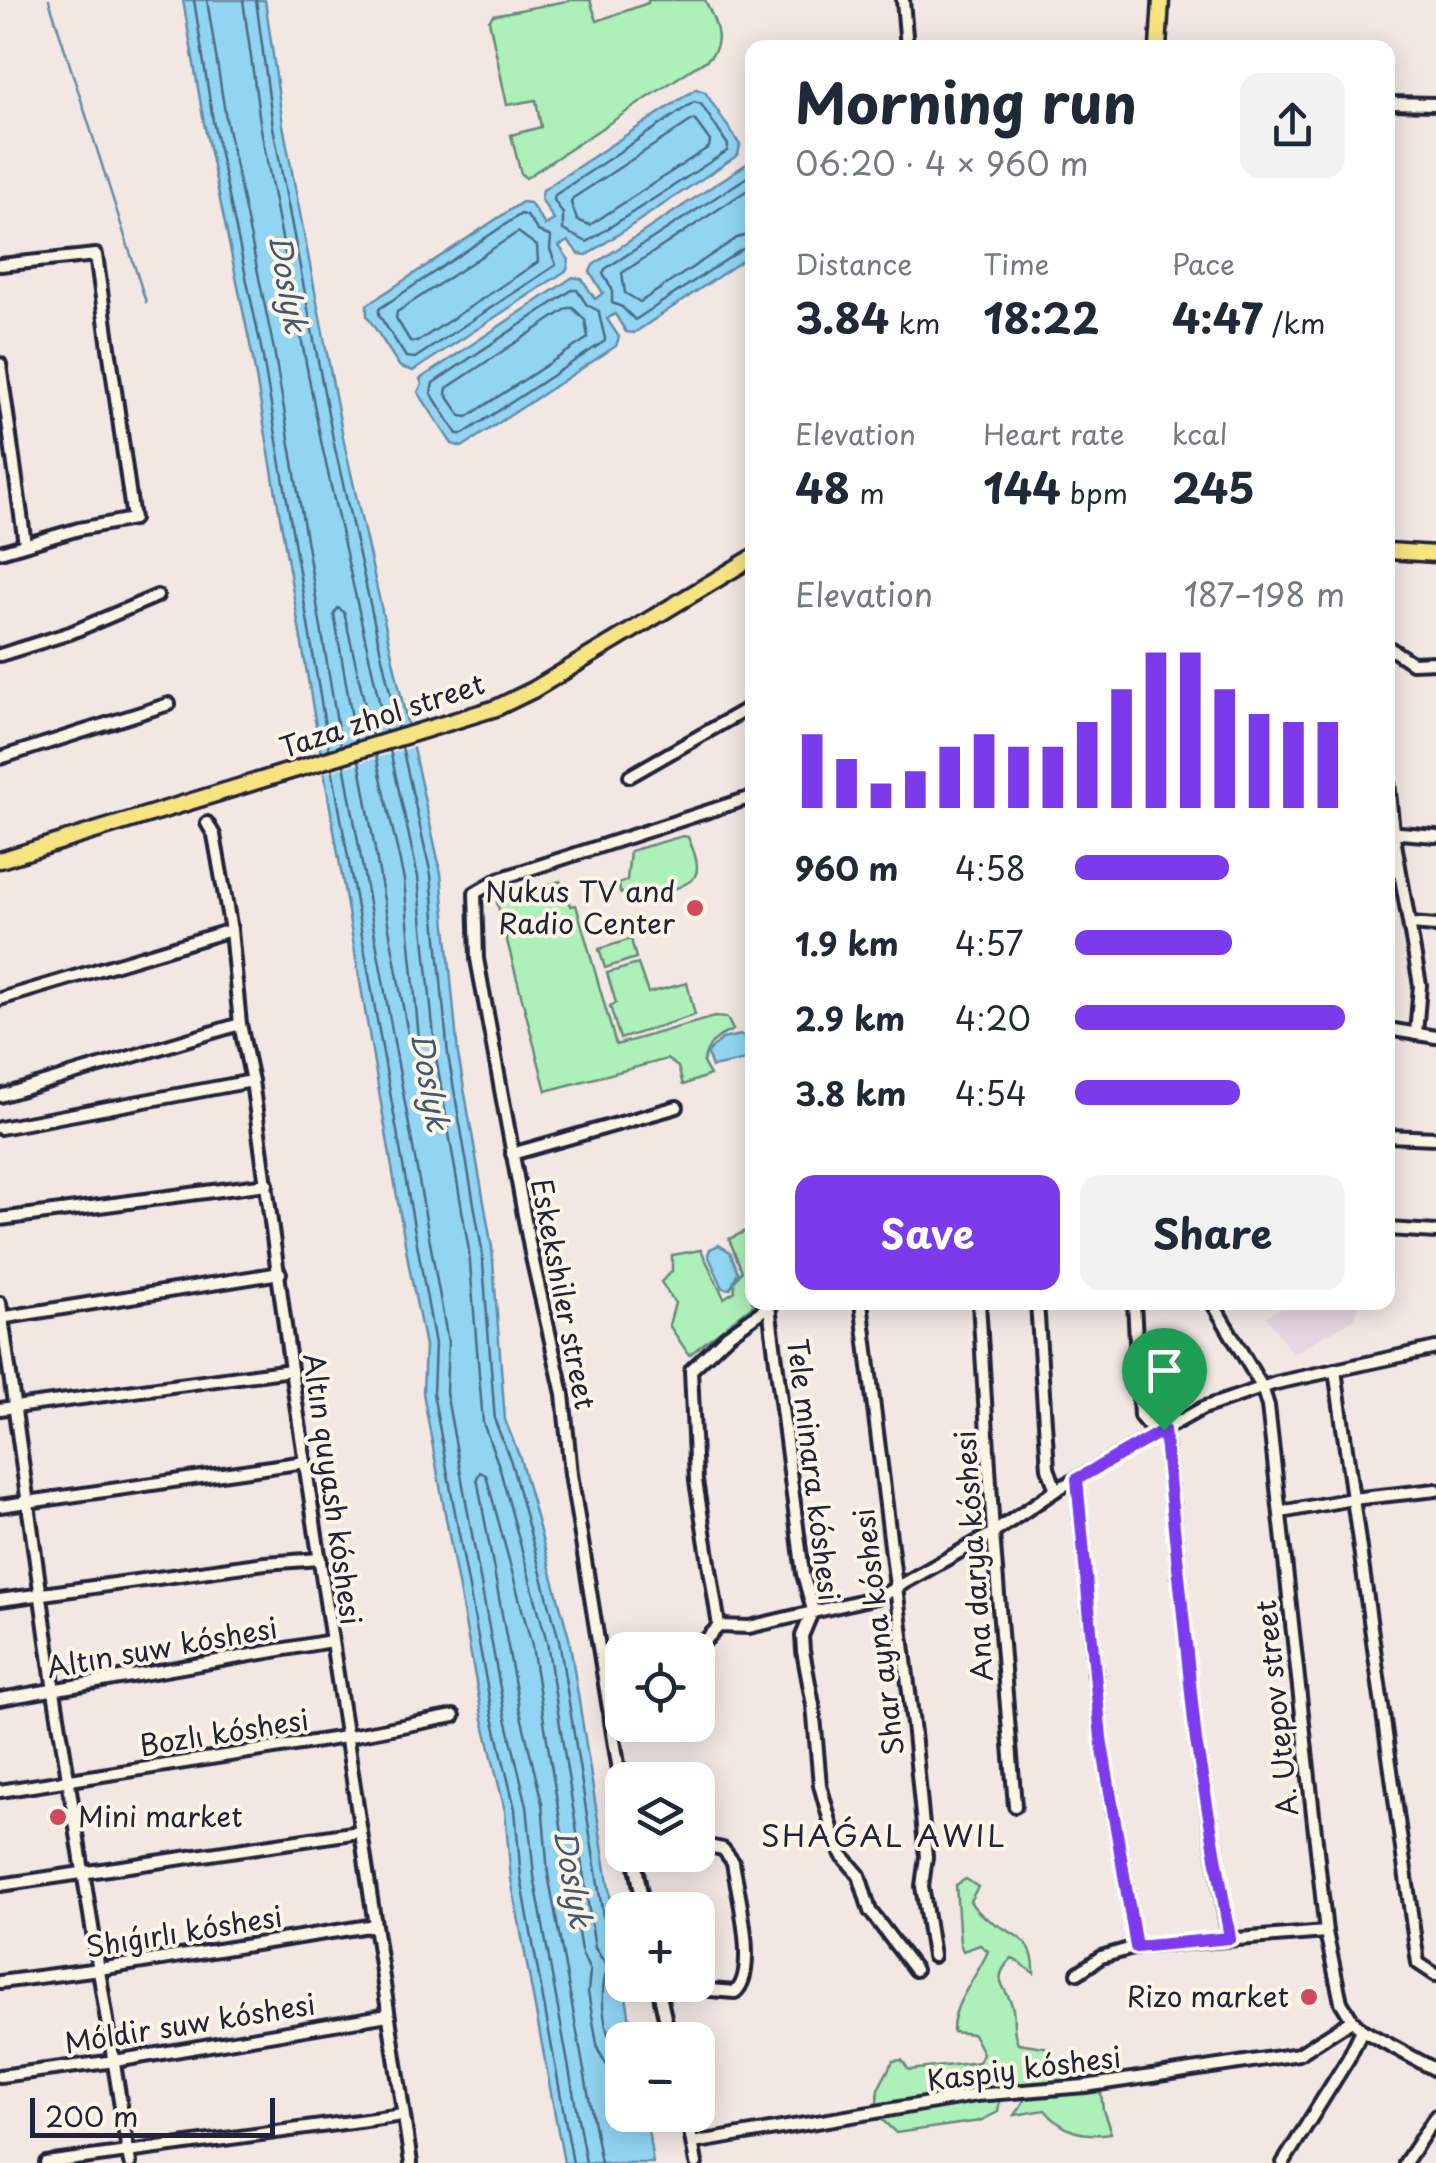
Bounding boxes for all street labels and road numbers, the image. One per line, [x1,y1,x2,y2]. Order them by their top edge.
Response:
street label: Taza zhol street [273,661,490,768]
street label: Eskekshiler street [521,1174,608,1413]
street label: Tele minara kóshesi [777,1336,852,1603]
street label: Altın quyash kóshesi [293,1350,374,1627]
street label: Ana darya kóshesi [942,1429,1003,1683]
street label: Shar ayna kóshesi [841,1506,914,1758]
street label: A. Utepov street [1243,1598,1308,1818]
street label: Altın suw kóshesi [43,1605,281,1688]
street label: Bozlı kóshesi [136,1697,312,1766]
street label: Shıǵırlı kóshesi [82,1894,285,1967]
street label: Móldir suw kóshesi [61,1981,318,2064]
street label: Kaspiy kóshesi [924,2034,1123,2101]

